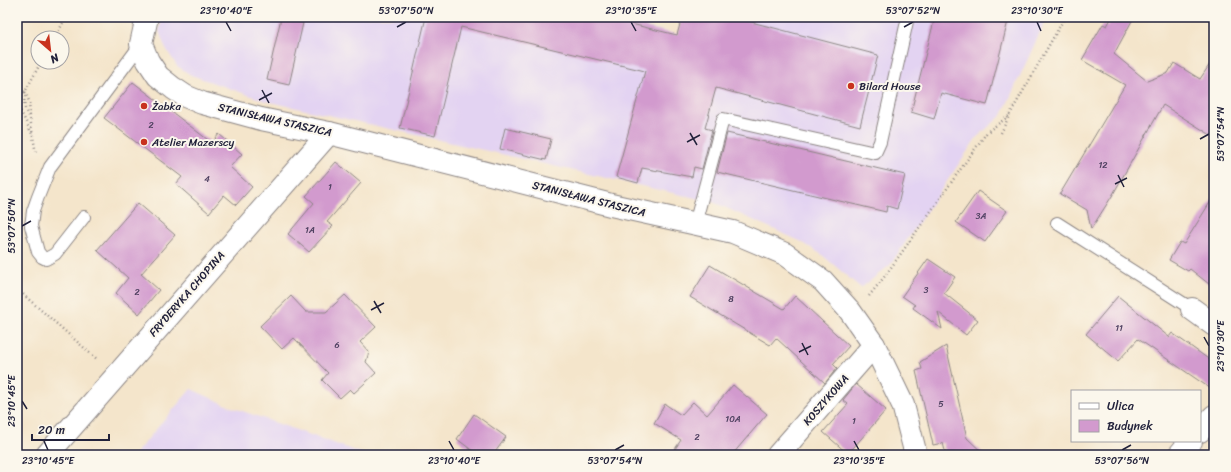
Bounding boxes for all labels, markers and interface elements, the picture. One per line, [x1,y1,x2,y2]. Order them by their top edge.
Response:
text: 23°10'40"E [200,2,254,20]
text: 53°07'50"N [378,2,434,20]
text: 23°10'35"E [605,2,658,20]
text: 53°07'52"N [886,2,940,20]
text: 23°10'30"E [1011,2,1064,20]
north arrow [30,30,70,70]
text: N [46,48,63,69]
place label: Bilard House [859,77,921,96]
marker: Bilard House [846,81,856,91]
place label: Żabka [152,97,181,116]
street label: STANISŁAWA STASZICA [216,98,334,142]
marker: Żabka [139,101,149,111]
text: 53°07'54"N [1212,106,1230,162]
house number: 2 [148,117,154,133]
place label: Atelier Mazerscy [151,133,234,152]
marker: Atelier Mazerscy [139,137,149,147]
house number: 12 [1098,157,1108,173]
house number: 4 [204,171,210,187]
street label: STANISŁAWA STASZICA [530,176,648,222]
house number: 1 [328,179,332,195]
text: 53°07'50"N [3,198,21,254]
house number: 3A [976,208,987,224]
house number: 1A [305,222,315,238]
street label: FRYDERYKA CHOPINA [144,247,230,341]
house number: 3 [924,282,929,298]
house number: 2 [134,284,140,300]
house number: 8 [728,291,734,307]
text: 23°10'30"E [1212,319,1230,372]
house number: 11 [1115,320,1123,336]
house number: 6 [334,337,340,353]
street label: KOSZYKOWA [798,370,854,430]
text: 23°10'45"E [3,374,21,427]
legend [1071,390,1201,442]
text: Ulica [1107,395,1135,417]
house number: 5 [938,396,944,412]
house number: 10A [725,411,741,427]
house number: 1 [852,413,856,429]
text: Budynek [1107,415,1153,437]
scale bar [32,416,109,442]
text: 20 m [38,419,65,441]
house number: 2 [694,429,700,445]
text: 23°10'45"E [22,452,75,470]
text: 23°10'40"E [428,452,482,470]
text: 53°07'54"N [587,452,643,470]
text: 23°10'35"E [833,452,886,470]
text: 53°07'56"N [1095,452,1149,470]

